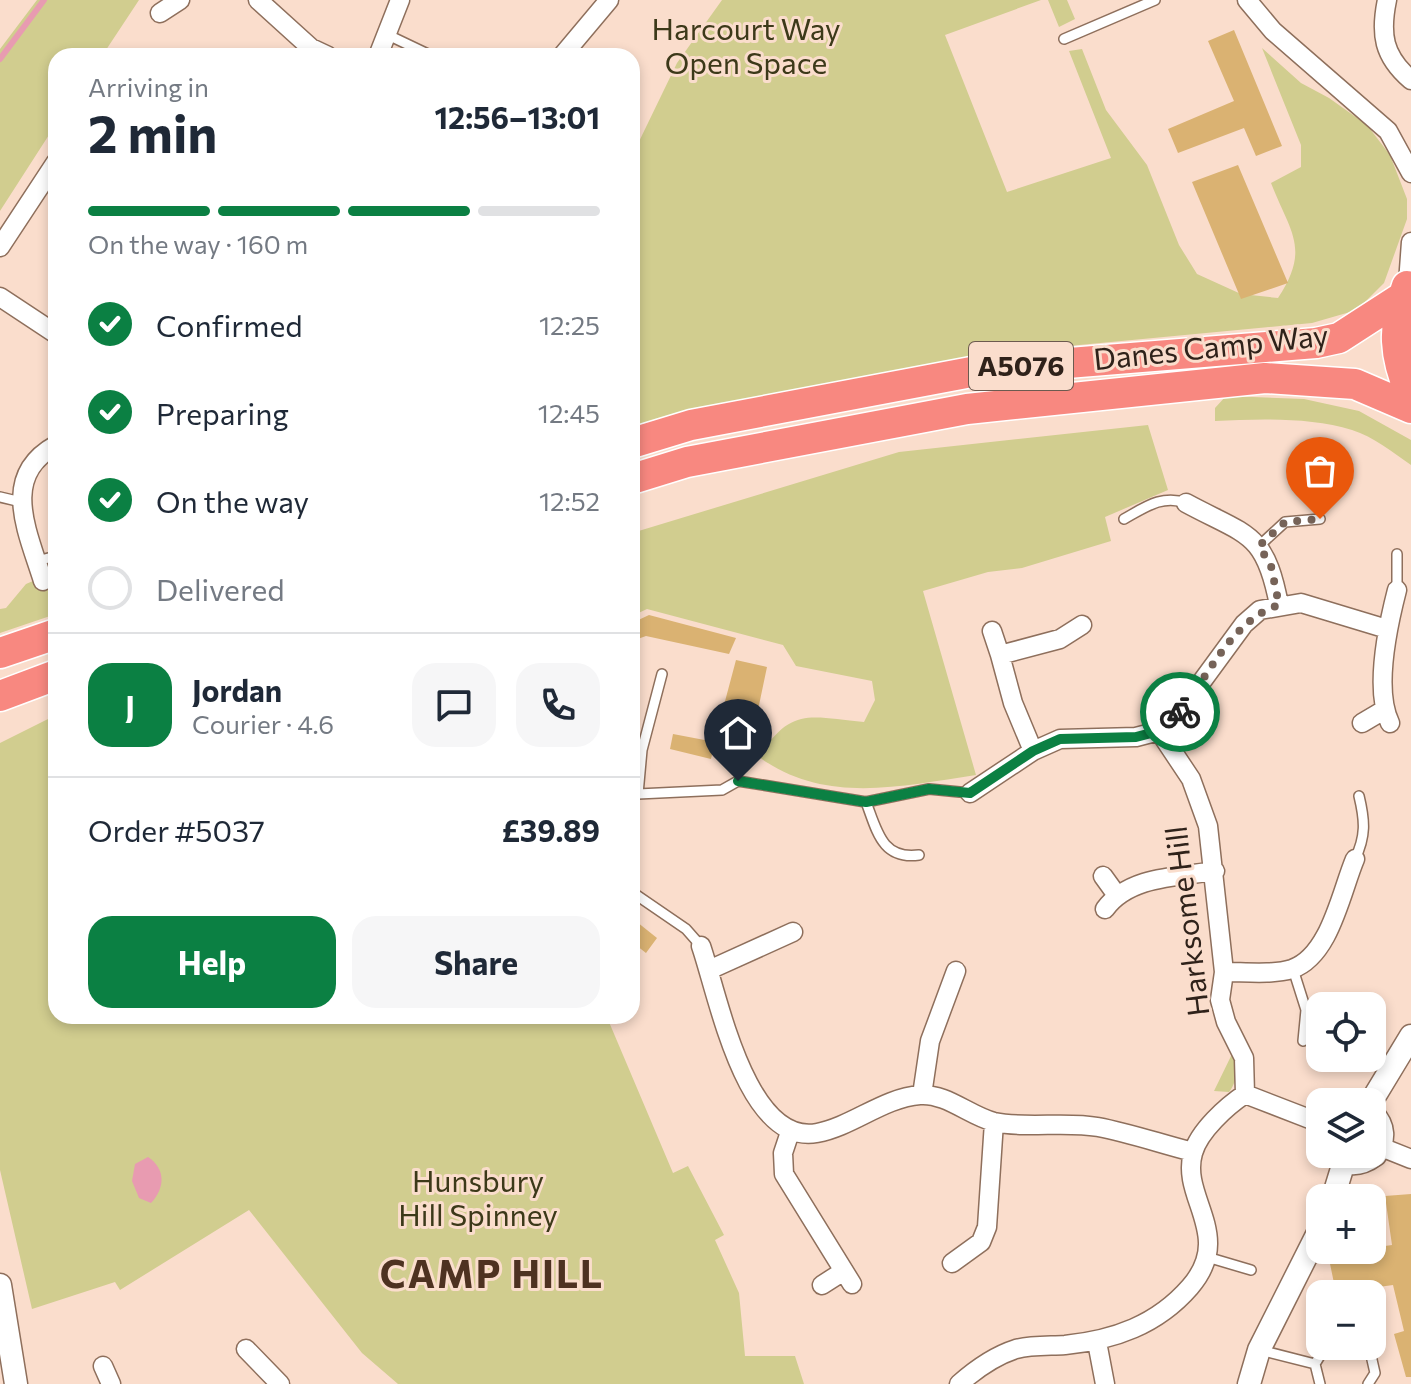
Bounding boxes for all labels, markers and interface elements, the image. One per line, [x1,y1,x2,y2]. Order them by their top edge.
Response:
park label: Harcourt Way Open Space [651,9,841,80]
text: Arriving in [88,71,209,102]
text: 12:56–13:01 [435,98,600,135]
text: 2 min [88,100,217,164]
text: On the way · 160 m [88,228,308,259]
icon: check [88,302,132,346]
text: Confirmed [156,306,303,343]
text: 12:25 [539,309,600,340]
street label: Danes Camp Way [1091,315,1330,376]
road number: A5076 [969,342,1073,390]
icon: check [88,390,132,434]
text: Preparing [156,394,289,431]
text: 12:45 [538,397,600,428]
pin [1286,437,1354,519]
icon: bag [1298,449,1342,493]
icon: check [88,478,132,522]
text: On the way [156,482,309,519]
text: 12:52 [539,485,600,516]
text: Delivered [156,570,285,607]
button: chat [412,663,496,747]
button: phone [516,663,600,747]
text: Jordan [192,671,282,708]
courier [1140,672,1220,752]
text: J [125,687,135,724]
icon: bike [1158,690,1202,734]
pin [704,699,772,781]
text: Courier · 4.6 [192,708,334,739]
icon: home [716,711,760,755]
text: Order #5037 [88,811,265,848]
text: £39.89 [502,811,600,848]
street label: Harksome Hill [1156,824,1216,1018]
button: Help [88,916,336,1008]
button: Share [352,916,600,1008]
map controls [1306,992,1386,1360]
button: locate [1306,992,1386,1072]
button: layers [1306,1088,1386,1168]
park label: Hunsbury Hill Spinney [398,1161,558,1232]
button: + [1306,1184,1386,1264]
district label: CAMP HILL [380,1249,604,1296]
button: − [1306,1280,1386,1360]

